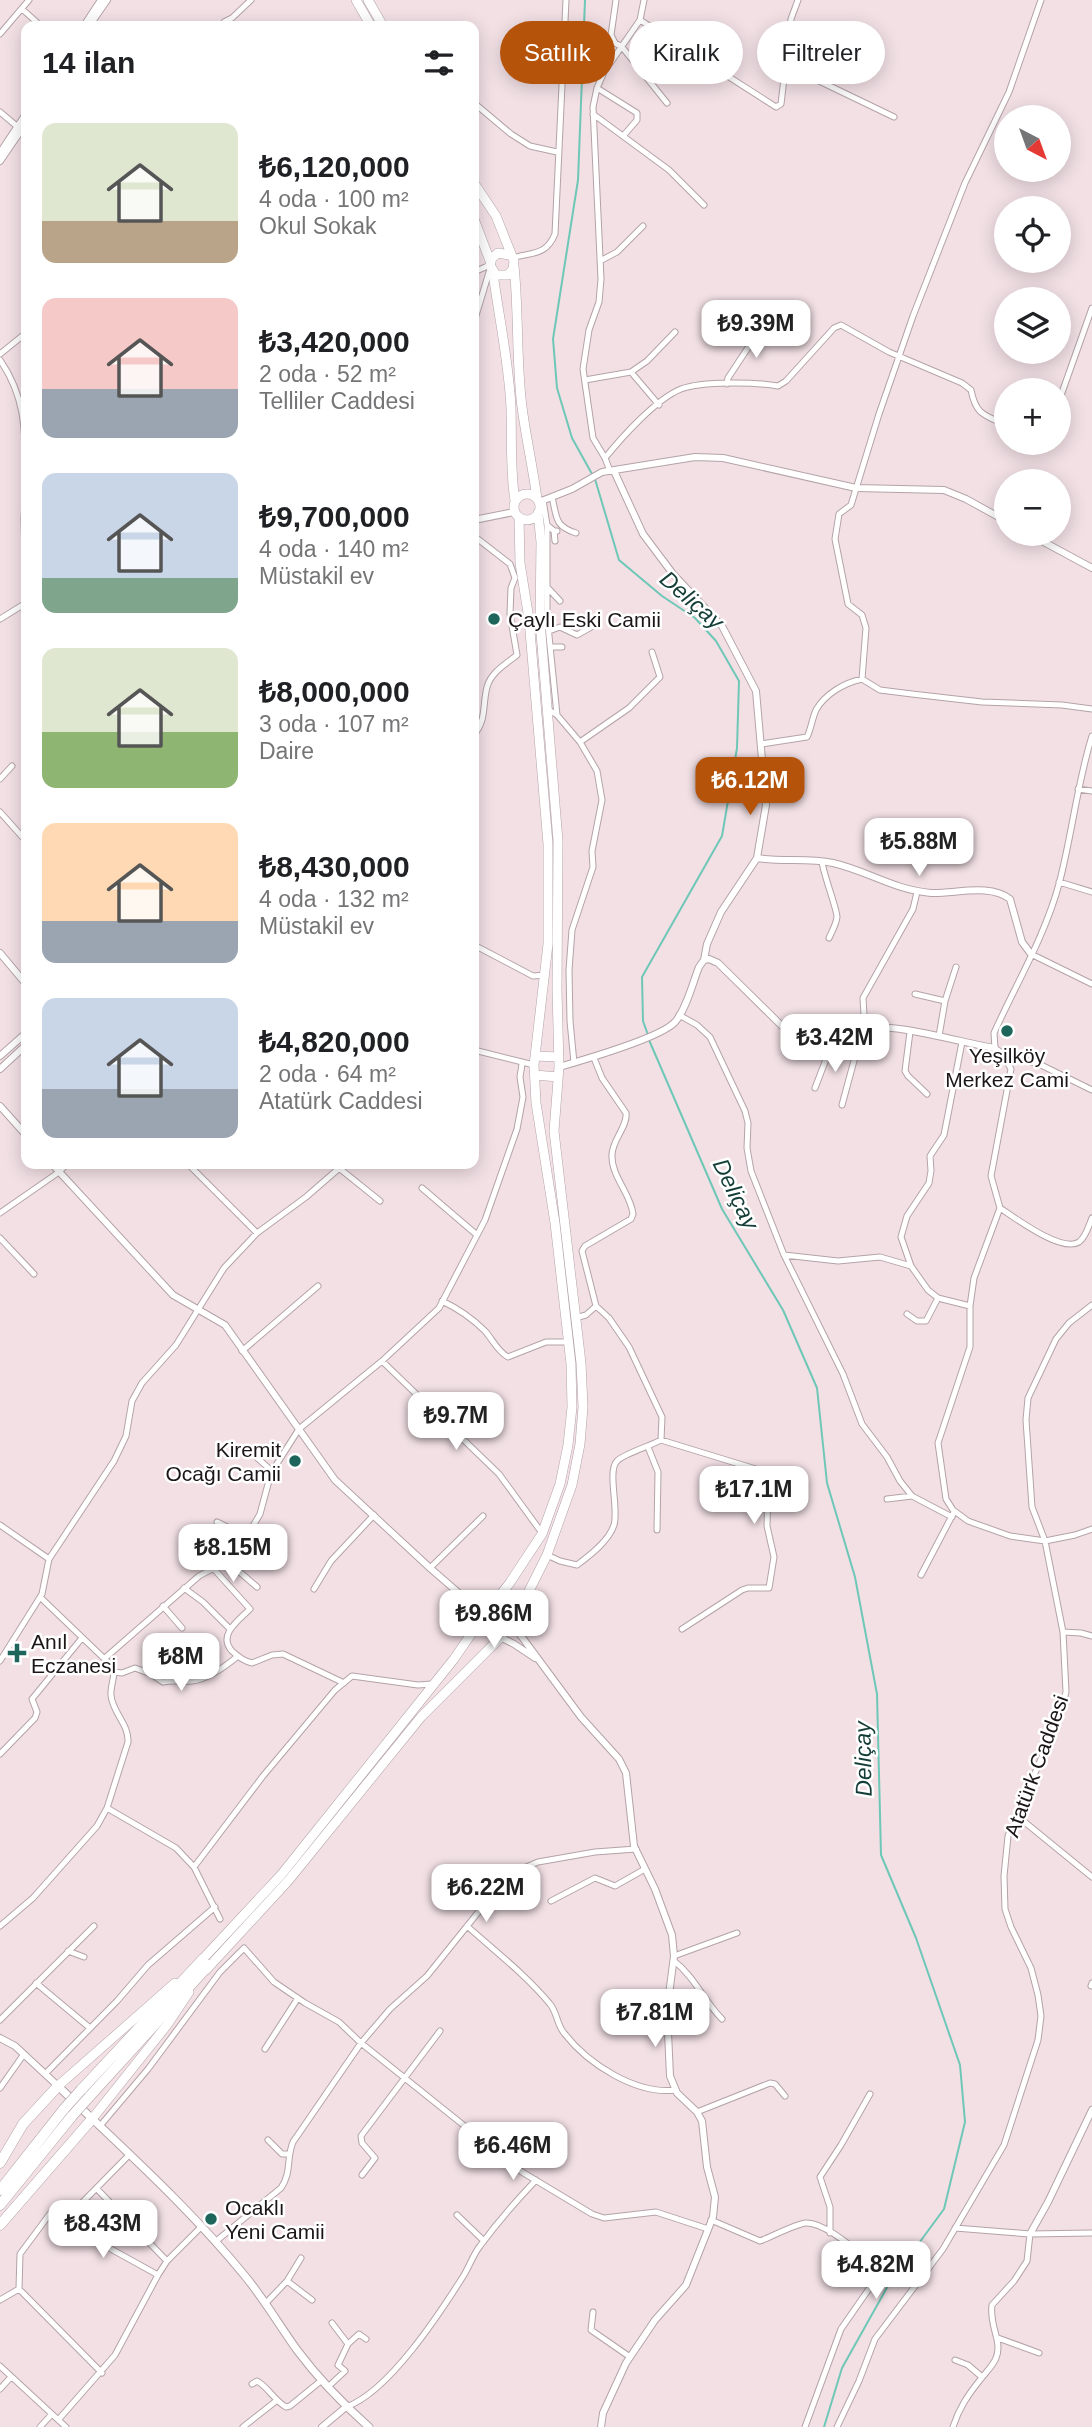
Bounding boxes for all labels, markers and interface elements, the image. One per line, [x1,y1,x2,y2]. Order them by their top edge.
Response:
chip: Satılık [500,21,615,84]
chip: Kiralık [629,21,743,84]
chip: Filtreler [757,21,885,84]
icon: filters [420,44,458,82]
text: 14 ilan [42,46,135,79]
north arrow [994,105,1071,182]
map controls [994,105,1071,546]
text: ₺6,120,000 [259,150,410,183]
icon: home [98,151,182,235]
text: 4 oda · 100 m² [259,186,409,212]
button: locate [994,196,1071,273]
text: Okul Sokak [259,213,377,239]
button: layers [994,287,1071,364]
pin: ₺9.39M [699,300,813,360]
text: ₺9.39M [717,310,795,336]
text: ₺3,420,000 [259,325,410,358]
icon: home [98,326,182,410]
text: 2 oda · 52 m² [259,361,396,387]
button: + [994,378,1071,455]
text: Telliler Caddesi [259,388,415,414]
button: − [994,469,1071,546]
text: ₺9,700,000 [259,500,410,533]
icon: home [98,501,182,585]
text: 4 oda · 140 m² [259,536,409,562]
text: Müstakil ev [259,563,374,589]
water label: Deliçay [655,565,730,636]
place label: Çaylı Eski Camii [508,608,661,631]
marker: Çaylı Eski Camii [486,611,502,627]
text: ₺8,000,000 [259,675,410,708]
icon: home [98,676,182,760]
text: 3 oda · 107 m² [259,711,409,737]
text: Daire [259,738,314,764]
pin: ₺6.12M [693,758,807,817]
text: ₺6.12M [711,767,789,793]
pin: ₺5.88M [862,818,976,878]
text: ₺5.88M [880,828,958,854]
text: ₺8,430,000 [259,850,410,883]
icon: home [98,851,182,935]
text: 4 oda · 132 m² [259,886,409,912]
text: Müstakil ev [259,913,374,939]
pin: ₺3.42M [778,1014,892,1074]
marker: Yeşilköy Merkez Cami [999,1023,1015,1039]
text: ₺3.42M [796,1024,874,1050]
text: ₺4,820,000 [259,1025,410,1058]
icon: home [98,1026,182,1110]
place label: Yeşilköy Merkez Cami [945,1044,1069,1091]
text: 2 oda · 64 m² [259,1061,396,1087]
text: Atatürk Caddesi [259,1088,423,1114]
water label: Deliçay [708,1154,765,1235]
pin: ₺9.7M [407,1392,505,1452]
text: ₺9.7M [424,1402,488,1428]
place label: Kiremit Ocağı Camii [165,1438,281,1485]
marker: Kiremit Ocağı Camii [287,1453,303,1469]
pin: ₺17.1M [697,1466,811,1526]
text: ₺17.1M [715,1476,793,1502]
pin: ₺8.15M [176,1524,290,1584]
text: ₺8.15M [194,1534,272,1560]
pin: ₺9.86M [437,1590,551,1650]
text: ₺9.86M [455,1600,533,1626]
place label: Anıl Eczanesi [31,1630,116,1677]
pin: ₺8M [147,1634,215,1693]
text: ₺8M [158,1643,204,1669]
marker: Anıl Eczanesi [9,1645,25,1661]
street label: Atatürk Caddesi [1000,1692,1072,1840]
water label: Deliçay [849,1720,877,1797]
pin: ₺6.22M [429,1864,543,1924]
text: ₺6.22M [447,1874,525,1900]
pin: ₺7.81M [598,1990,712,2049]
text: ₺7.81M [616,1999,694,2025]
pin: ₺6.46M [456,2122,570,2182]
text: ₺6.46M [474,2132,552,2158]
place label: Ocaklı Yeni Camii [225,2196,325,2243]
pin: ₺8.43M [46,2200,160,2260]
text: ₺8.43M [64,2210,142,2236]
marker: Ocaklı Yeni Camii [203,2211,219,2227]
pin: ₺4.82M [819,2242,933,2301]
text: ₺4.82M [837,2251,915,2277]

